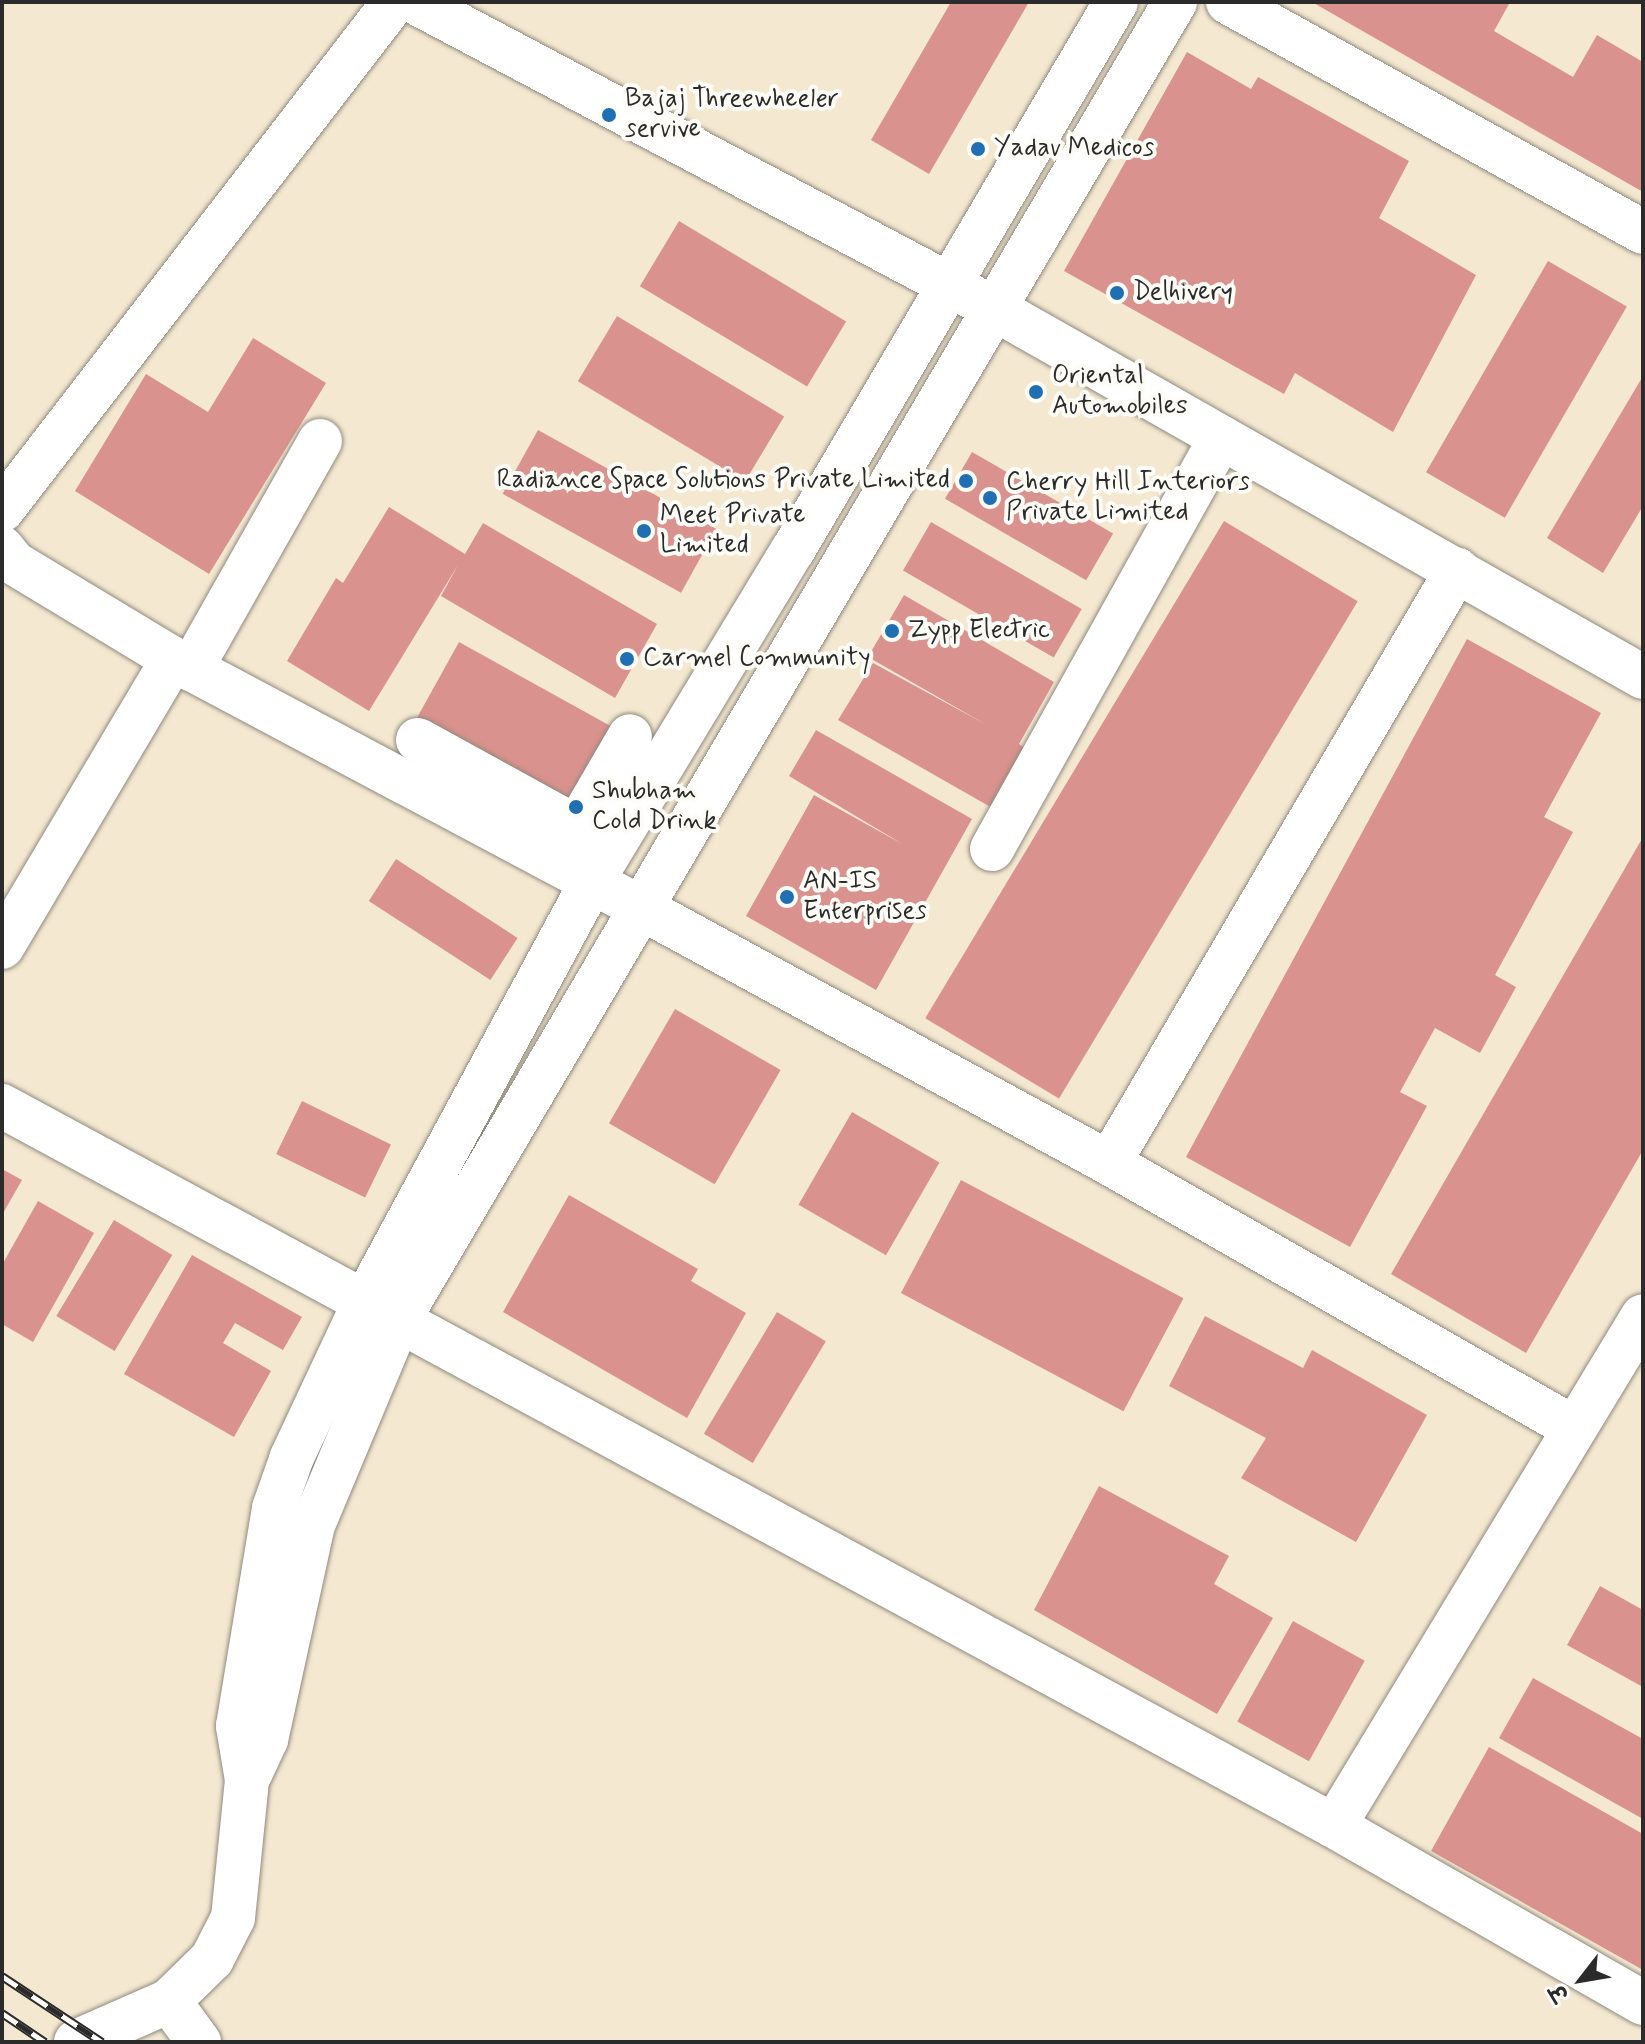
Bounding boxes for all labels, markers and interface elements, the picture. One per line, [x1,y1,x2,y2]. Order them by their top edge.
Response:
place label: Bajaj Threewheeler servive [625,84,839,146]
marker: Bajaj Threewheeler servive [600,106,618,124]
place label: Yadav Medicos [994,133,1154,165]
marker: Yadav Medicos [969,140,987,158]
place label: Delhivery [1133,277,1233,309]
marker: Delhivery [1108,284,1126,302]
place label: Oriental Automobiles [1052,361,1188,422]
marker: Oriental Automobiles [1027,383,1045,401]
place label: Radiance Space Solutions Private Limited [491,465,950,497]
place label: Cherry Hill Interiors Private Limited [1006,467,1236,528]
marker: Radiance Space Solutions Private Limited [957,472,975,490]
marker: Cherry Hill Interiors Private Limited [981,489,999,507]
place label: Meet Private Limited [660,500,806,562]
marker: Meet Private Limited [635,522,653,540]
place label: Zypp Electric [908,615,1050,647]
marker: Zypp Electric [883,622,901,640]
place label: Carmel Community [643,643,871,675]
marker: Carmel Community [618,650,636,668]
place label: Shubham Cold Drink [592,776,717,838]
marker: Shubham Cold Drink [567,798,585,816]
place label: AN-IS Enterprises [803,866,927,928]
marker: AN-IS Enterprises [778,888,796,906]
north arrow [1541,1940,1621,2020]
text: उ [1545,1979,1576,2006]

